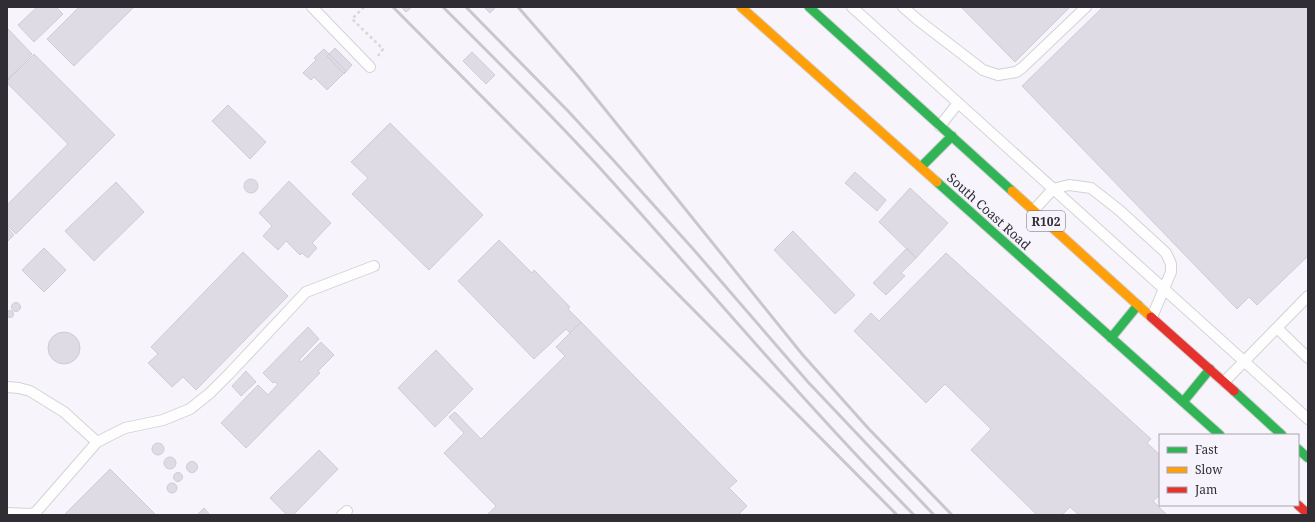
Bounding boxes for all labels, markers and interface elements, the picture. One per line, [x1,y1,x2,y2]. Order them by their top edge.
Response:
street label: South Coast Road [943,169,1035,253]
road number: R102 [1027,211,1065,231]
legend [1159,434,1299,506]
text: Fast [1195,441,1218,458]
text: Slow [1195,461,1223,478]
text: Jam [1194,481,1217,498]

